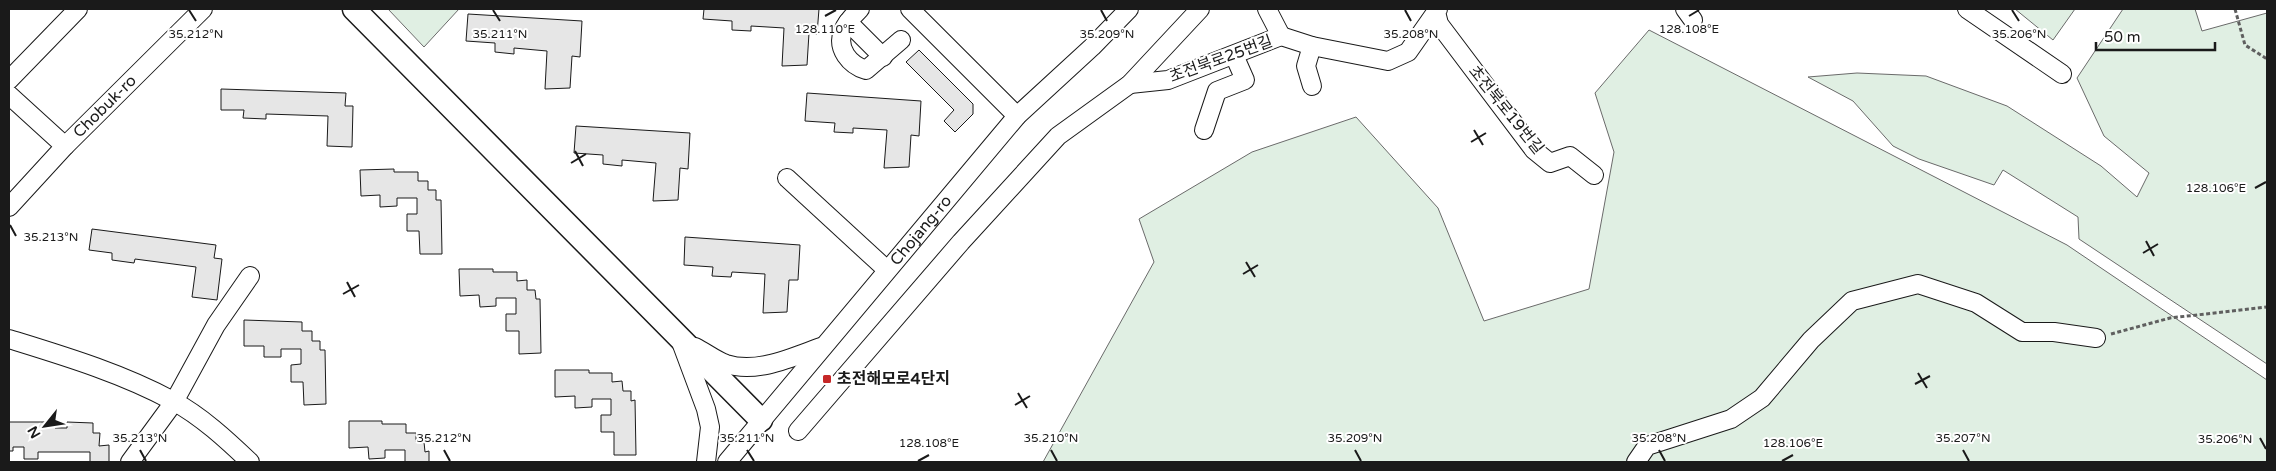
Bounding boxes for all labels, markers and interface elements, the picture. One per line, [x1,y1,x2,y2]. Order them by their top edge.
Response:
scale bar [2096,20,2215,52]
text: 128.110°E [795,22,856,36]
text: 128.108°E [1659,22,1720,36]
text: 35.212°N [169,27,223,41]
text: 35.211°N [473,27,527,41]
text: 35.209°N [1080,27,1134,41]
text: 35.208°N [1384,27,1438,41]
text: 35.206°N [1992,27,2046,41]
text: 50 m [2104,28,2141,46]
street label: 초전북로25번길 [1167,31,1275,87]
street label: 초전북로19번길 [1464,62,1548,158]
street label: Chobuk-ro [69,71,141,142]
text: 128.106°E [2186,181,2247,195]
street label: Chojang-ro [886,191,956,270]
text: 35.213°N [24,230,78,244]
place label: 초전해모로4단지 [837,369,950,389]
marker: 초전해모로4단지 [821,373,833,385]
north arrow [20,401,70,451]
text: N [24,423,44,441]
text: 35.213°N [113,431,167,445]
text: 35.212°N [417,431,471,445]
text: 35.211°N [720,431,774,445]
text: 35.210°N [1024,431,1078,445]
text: 35.209°N [1328,431,1382,445]
text: 35.208°N [1632,431,1686,445]
text: 35.207°N [1935,431,1991,445]
text: 35.206°N [2198,432,2252,446]
text: 128.108°E [899,436,960,450]
text: 128.106°E [1763,436,1824,450]

